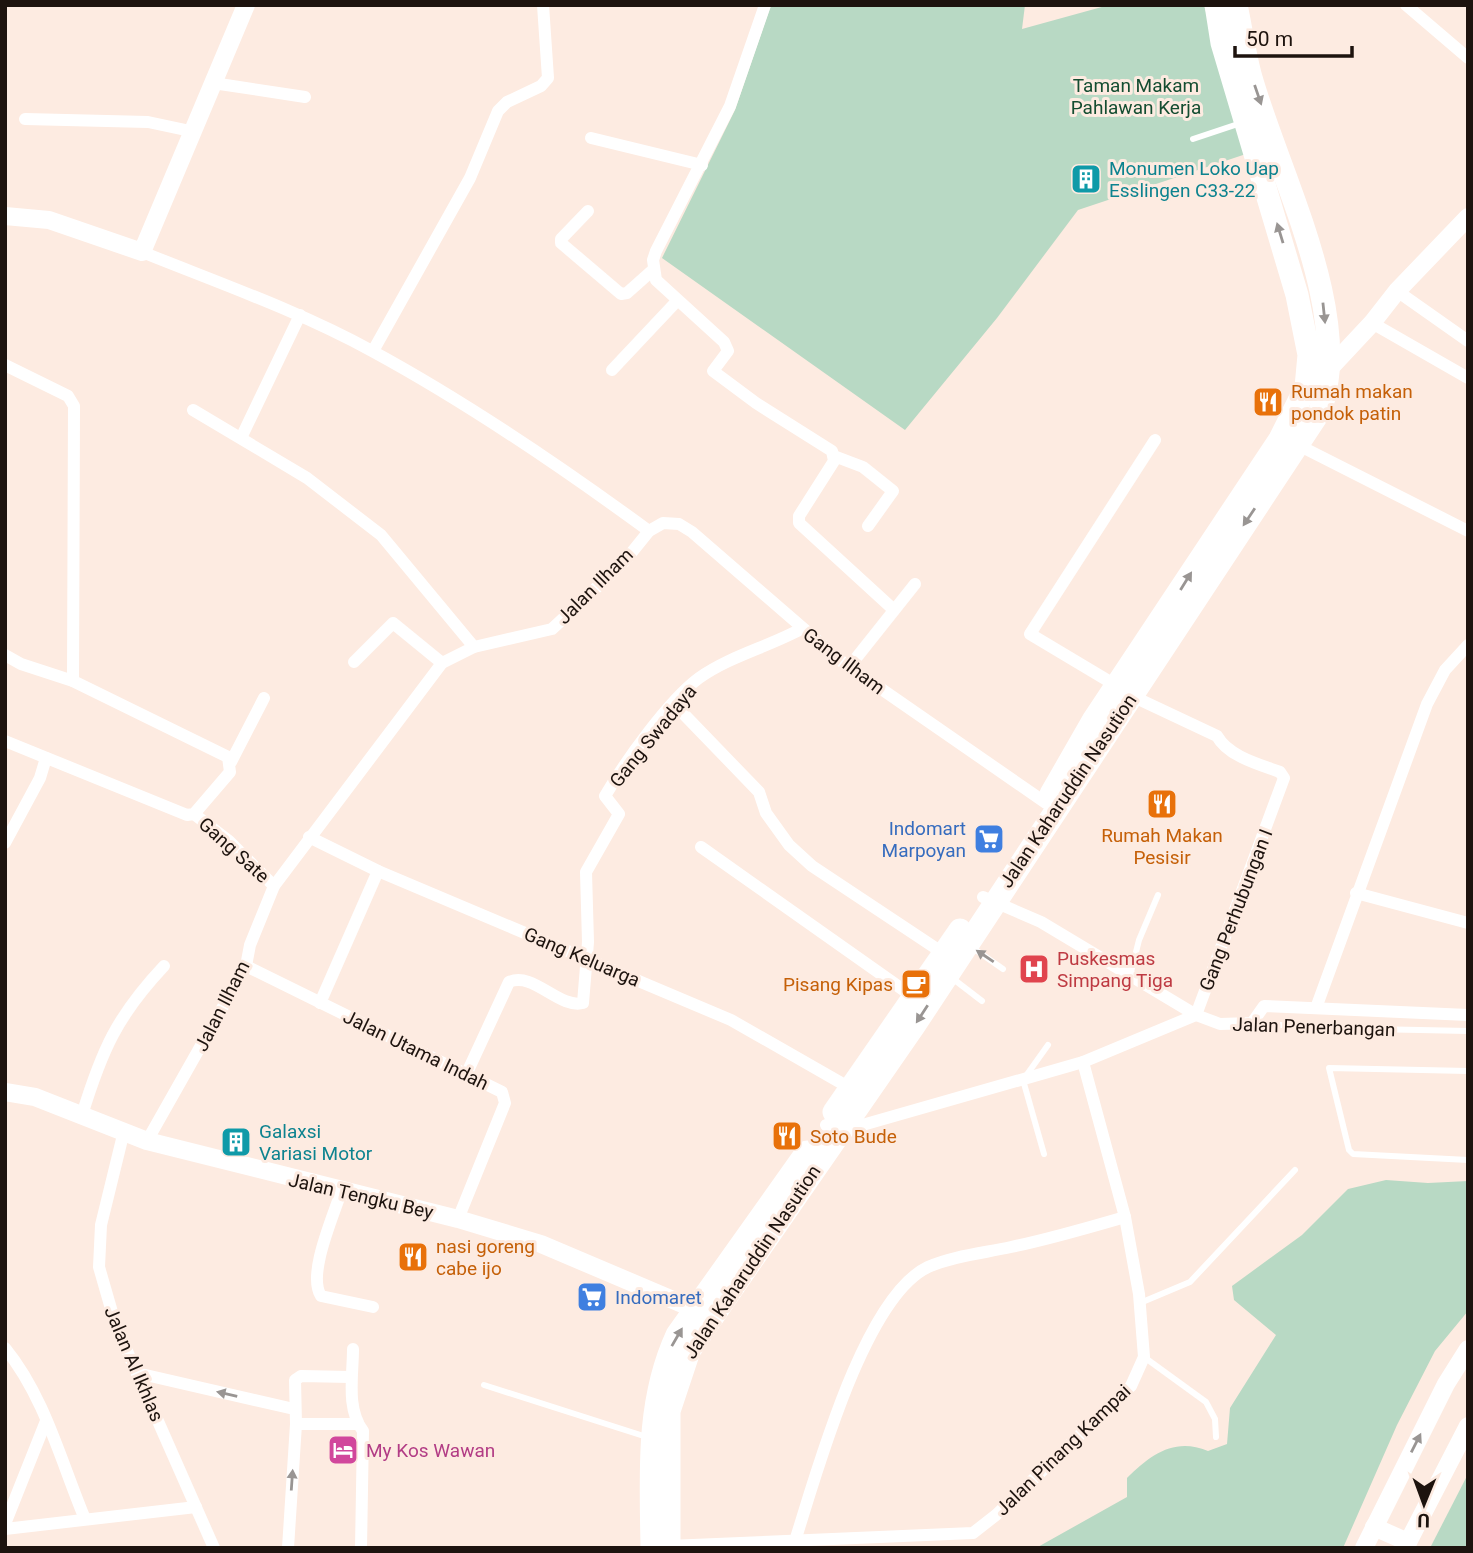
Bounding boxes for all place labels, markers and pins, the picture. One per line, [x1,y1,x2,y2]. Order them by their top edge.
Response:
place label: Monumen Loko Uap Esslingen C33-22 [1109,157,1279,202]
building icon: Monumen Loko Uap Esslingen C33-22 [1069,162,1103,196]
place label: Rumah makan pondok patin [1291,380,1413,425]
restaurant icon: Rumah makan pondok patin [1251,385,1285,419]
restaurant icon: Rumah Makan Pesisir [1145,787,1179,821]
place label: Indomart Marpoyan [882,817,966,862]
supermarket icon: Indomart Marpoyan [972,822,1006,856]
place label: Rumah Makan Pesisir [1101,824,1223,869]
place label: Puskesmas Simpang Tiga [1057,947,1173,992]
hospital icon: Puskesmas Simpang Tiga [1017,952,1051,986]
cafe icon: Pisang Kipas [899,967,933,1001]
place label: Pisang Kipas [783,973,893,996]
restaurant icon: Soto Bude [770,1119,804,1153]
place label: Galaxsi Variasi Motor [259,1120,373,1165]
building icon: Galaxsi Variasi Motor [219,1125,253,1159]
place label: Soto Bude [810,1125,897,1148]
place label: nasi goreng cabe ijo [436,1235,535,1280]
restaurant icon: nasi goreng cabe ijo [396,1240,430,1274]
supermarket icon: Indomaret [575,1280,609,1314]
place label: Indomaret [615,1286,702,1309]
hotel icon: My Kos Wawan [326,1433,360,1467]
place label: My Kos Wawan [366,1439,495,1462]

